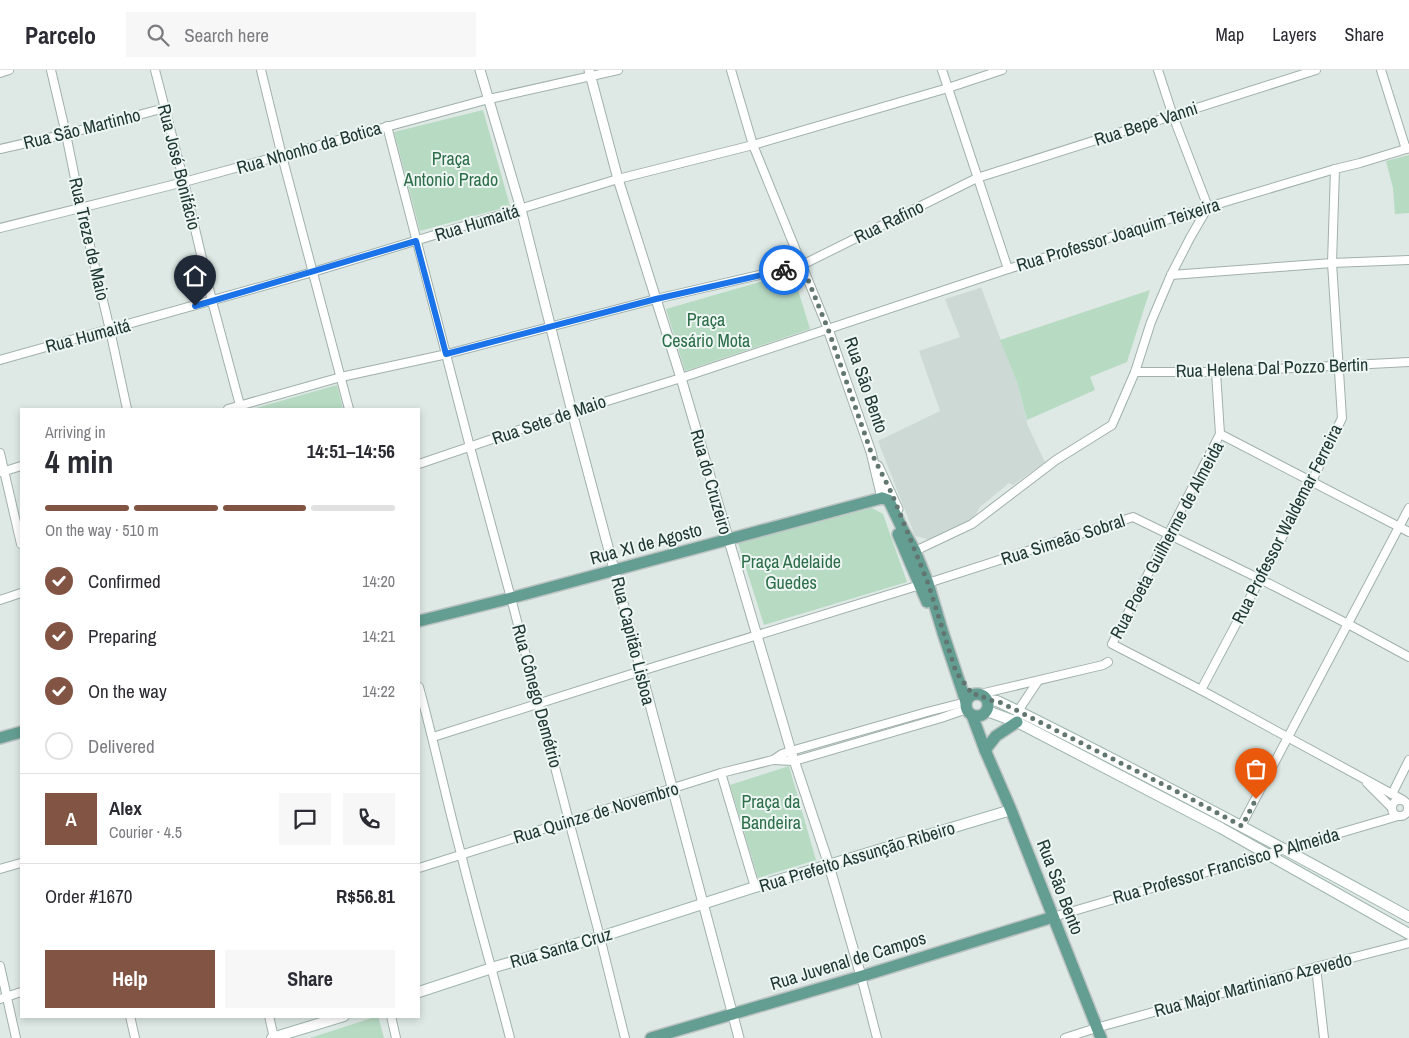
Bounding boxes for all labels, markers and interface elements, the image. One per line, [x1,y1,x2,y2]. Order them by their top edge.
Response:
search box [126,12,476,57]
text: Parcelo [25,19,96,51]
icon: search [144,21,172,49]
text: Search here [184,22,269,48]
text: Map [1216,22,1244,47]
text: Layers [1272,22,1317,47]
text: Share [1345,22,1384,47]
street label: Rua Bepe Vanni [1091,95,1201,152]
street label: Rua José Bonifácio [152,101,207,232]
street label: Rua São Martinho [21,102,143,155]
street label: Rua Nhonho da Botica [234,115,384,180]
park label: Praça Antonio Prado [403,146,498,192]
street label: Rua Treze de Maio [63,175,116,303]
street label: Rua Professor Joaquim Teixeira [1013,192,1223,277]
street label: Rua Rafino [850,194,928,249]
street label: Rua Humaitá [432,198,522,247]
courier [759,245,809,295]
pin [174,255,216,306]
icon: bike [770,256,798,284]
icon: home [181,262,209,290]
park label: Praça Cesário Mota [662,307,750,353]
street label: Rua Humaitá [43,312,133,359]
street label: Rua São Bento [838,333,895,436]
street label: Rua Helena Dal Pozzo Bertin [1175,352,1369,383]
street label: Rua Sete de Maio [489,388,609,451]
street label: Rua Professor Waldemar Ferreira [1225,420,1348,628]
text: Arriving in [45,421,106,443]
street label: Rua do Cruzeiro [685,426,738,537]
street label: Rua Poeta Guilherme de Almeida [1104,436,1229,643]
text: 14:51–14:56 [307,438,395,464]
text: 4 min [45,440,114,483]
street label: Rua Simeão Sobral [998,508,1128,571]
street label: Rua XI de Agosto [587,517,705,570]
text: On the way · 510 m [45,519,159,541]
park label: Praça Adelaide Guedes [741,549,841,595]
icon: check [45,567,73,595]
text: Confirmed [88,568,161,594]
text: 14:20 [362,570,395,592]
street label: Rua Capitão Lisboa [605,574,661,708]
street label: Rua Cônego Demétrio [506,621,569,770]
icon: check [45,622,73,650]
text: Preparing [88,623,156,649]
text: 14:21 [362,625,395,647]
icon: check [45,677,73,705]
text: On the way [88,678,167,704]
text: 14:22 [362,680,395,702]
text: Delivered [88,733,155,759]
pin [1235,748,1277,799]
icon: bag [1242,755,1270,783]
street label: Rua Quinze de Novembro [510,776,681,850]
park label: Praça da Bandeira [741,789,801,835]
button: chat [279,793,331,845]
button: phone [343,793,395,845]
text: Alex [109,795,142,821]
text: A [65,806,77,832]
street label: Rua Prefeito Assunção Ribeiro [756,815,958,898]
text: Courier · 4.5 [109,821,182,843]
street label: Rua Professor Francisco P Almeida [1110,821,1342,910]
street label: Rua São Bento [1031,836,1090,938]
text: Order #1670 [45,883,132,909]
text: R$56.81 [336,883,395,909]
street label: Rua Santa Cruz [507,921,615,974]
street label: Rua Juvenal de Campos [767,925,929,996]
street label: Rua Major Martiniano Azevedo [1151,946,1354,1023]
button: Help [45,950,215,1008]
button: Share [225,950,395,1008]

